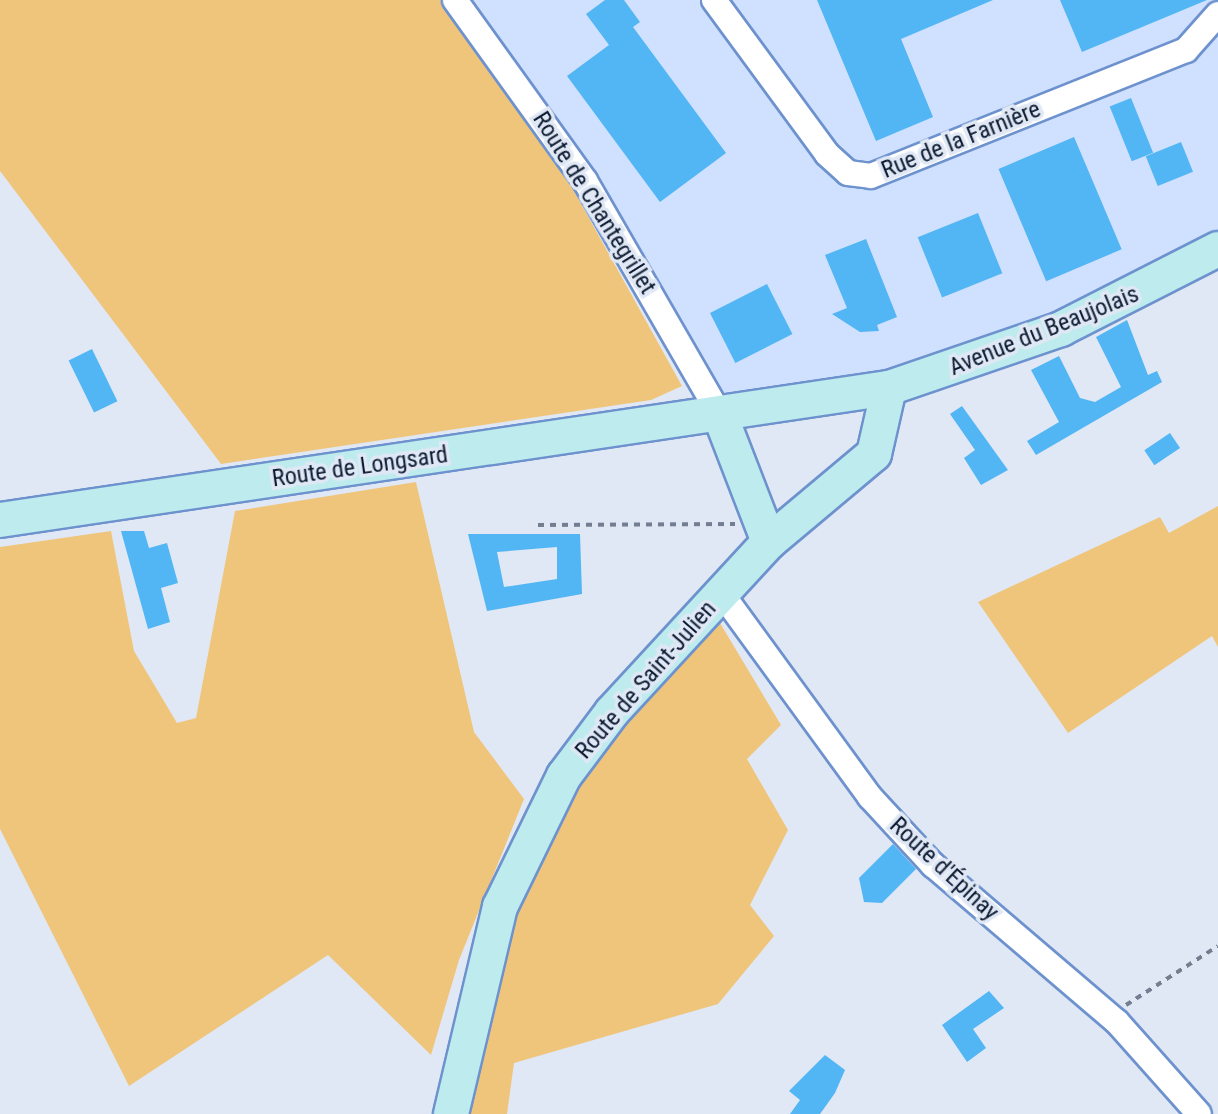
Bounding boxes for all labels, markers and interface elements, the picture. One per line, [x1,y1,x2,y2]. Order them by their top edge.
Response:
street label: Rue de la Farnière [877,95,1045,185]
street label: Route de Chantegrillet [526,106,662,300]
street label: Avenue du Beaujolais [945,280,1143,382]
street label: Route de Longsard [270,440,450,494]
street label: Route de Saint-Julien [569,595,723,765]
street label: Route d'Épinay [884,811,1004,927]

